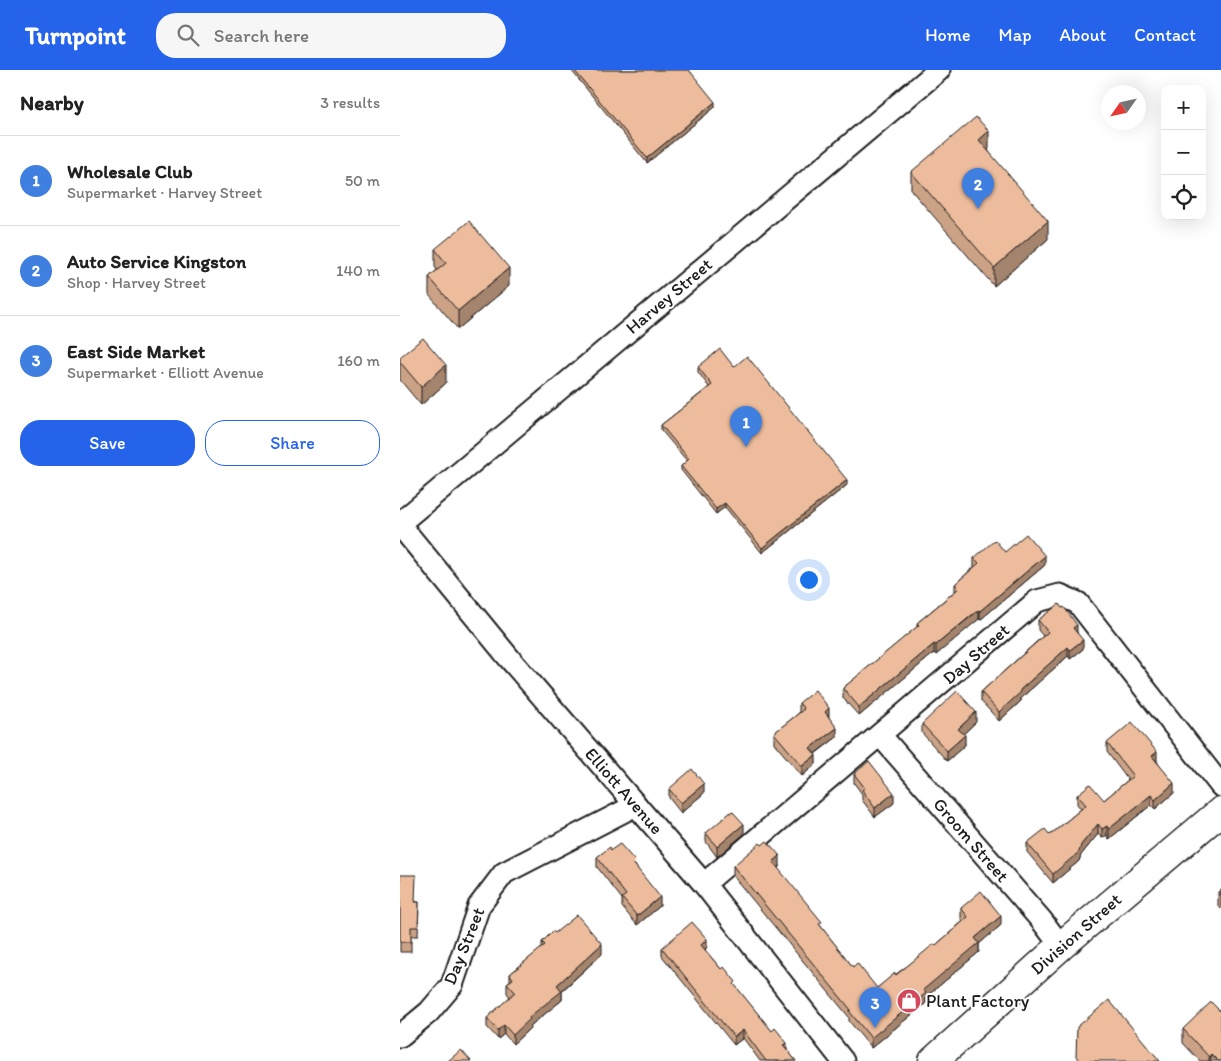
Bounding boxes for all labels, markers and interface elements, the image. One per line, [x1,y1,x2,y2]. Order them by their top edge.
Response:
search box [156,13,506,58]
text: Turnpoint [25,21,126,50]
icon: search [174,21,202,49]
text: Search here [214,24,309,47]
text: Home [925,24,971,46]
text: Map [999,24,1032,46]
text: About [1060,24,1106,46]
text: Contact [1134,24,1196,46]
north arrow [1101,85,1146,130]
map controls [1161,85,1206,220]
button: + [1161,85,1206,130]
text: Nearby [20,90,84,115]
text: 3 results [320,93,380,112]
button: − [1161,130,1206,175]
text: Wholesale Club [67,160,193,183]
pin: 2 [962,168,994,209]
text: 1 [32,171,40,190]
text: 50 m [345,171,380,190]
button: locate [1161,175,1206,220]
text: Supermarket · Harvey Street [67,183,262,202]
text: Auto Service Kingston [67,250,246,273]
street label: Harvey Street [621,253,717,339]
text: 2 [32,261,40,280]
text: 140 m [336,261,380,280]
text: Shop · Harvey Street [67,273,206,292]
text: East Side Market [67,340,205,363]
text: 3 [32,351,40,370]
text: 160 m [337,351,380,370]
text: Supermarket · Elliott Avenue [67,363,264,382]
pin: 1 [730,406,762,447]
button: Save [20,420,195,466]
button: Share [205,420,380,466]
your location [796,567,822,593]
street label: Day Street [938,619,1014,689]
street label: Elliott Avenue [580,743,668,839]
street label: Groom Street [928,793,1014,887]
street label: Division Street [1026,888,1126,979]
street label: Day Street [439,904,490,988]
pin: 3 [859,987,891,1028]
shop icon: Plant Factory [896,988,922,1014]
place label: Plant Factory [926,990,1030,1012]

